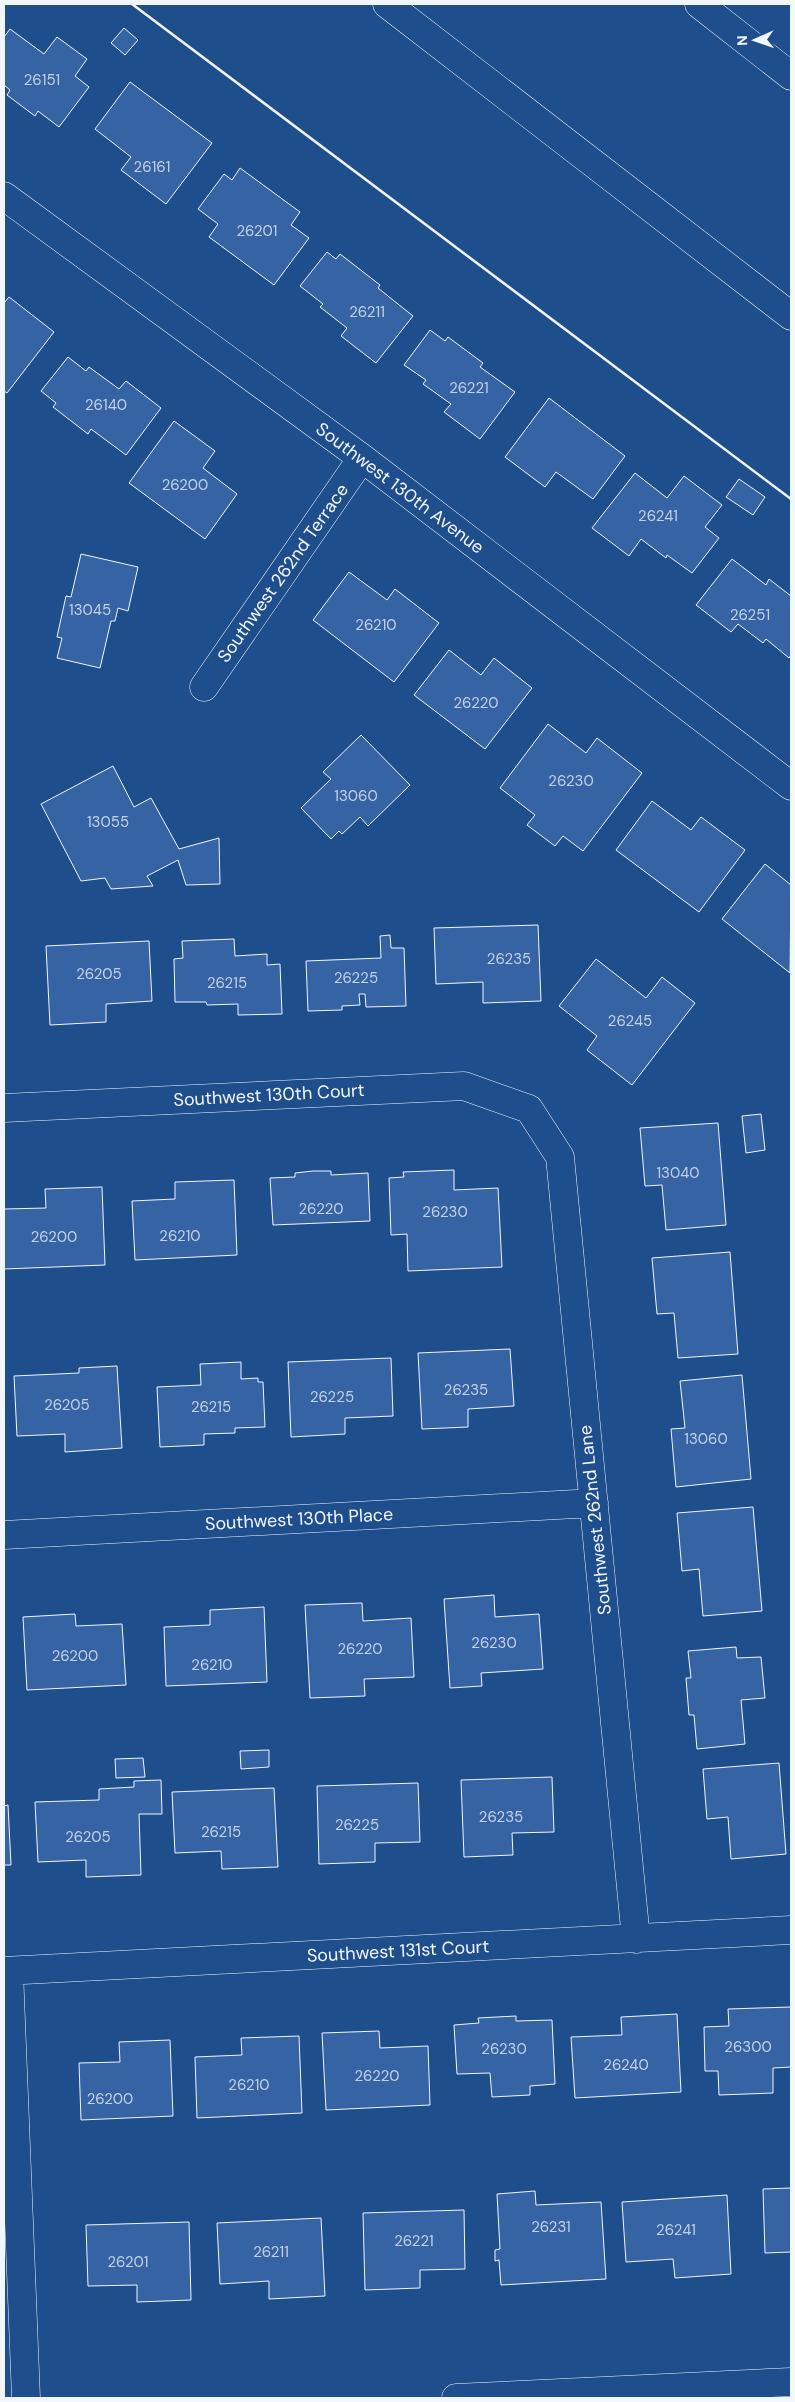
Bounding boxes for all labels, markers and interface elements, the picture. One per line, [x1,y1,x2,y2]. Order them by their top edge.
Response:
north arrow [730,15,780,65]
text: N [733,35,751,46]
house number: 26151 [24,70,60,90]
house number: 26161 [134,157,170,177]
house number: 26201 [236,221,278,241]
house number: 26211 [349,302,385,322]
house number: 26221 [449,378,489,398]
house number: 26140 [85,395,127,415]
street label: Southwest 130th Avenue [311,417,489,559]
house number: 26200 [162,475,208,495]
street label: Southwest 262nd Terrace [212,479,354,667]
house number: 26241 [638,506,678,526]
house number: 13045 [69,600,111,620]
house number: 26251 [730,605,770,625]
house number: 26210 [355,615,397,635]
house number: 26220 [453,693,499,713]
house number: 26230 [548,771,594,791]
house number: 13060 [334,786,378,806]
house number: 13055 [87,812,129,832]
house number: 26235 [487,949,531,969]
house number: 26205 [76,964,122,984]
house number: 26225 [334,968,378,988]
house number: 26215 [207,973,247,993]
house number: 26245 [608,1011,652,1031]
street label: Southwest 130th Court [173,1078,365,1112]
house number: 13040 [656,1163,700,1183]
house number: 26220 [298,1199,344,1219]
house number: 26230 [422,1202,468,1222]
house number: 26210 [159,1226,201,1246]
house number: 26200 [31,1227,77,1247]
house number: 26235 [444,1380,488,1400]
house number: 26225 [310,1387,354,1407]
house number: 26205 [44,1395,90,1415]
house number: 26215 [191,1397,231,1417]
street label: Southwest 262nd Lane [573,1424,617,1616]
house number: 13060 [684,1429,728,1449]
street label: Southwest 130th Place [204,1502,394,1536]
house number: 26230 [471,1633,517,1653]
house number: 26220 [337,1639,383,1659]
house number: 26200 [52,1646,98,1666]
house number: 26210 [191,1655,233,1675]
house number: 26235 [479,1807,523,1827]
house number: 26225 [335,1815,379,1835]
house number: 26215 [201,1822,241,1842]
house number: 26205 [65,1827,111,1847]
street label: Southwest 131st Court [306,1934,490,1968]
house number: 26300 [724,2037,772,2057]
house number: 26230 [481,2039,527,2059]
house number: 26240 [603,2055,649,2075]
house number: 26220 [354,2066,400,2086]
house number: 26210 [228,2075,270,2095]
house number: 26200 [87,2089,133,2109]
house number: 26231 [531,2217,571,2237]
house number: 26241 [656,2220,696,2240]
house number: 26221 [394,2231,434,2251]
house number: 26211 [253,2242,289,2262]
house number: 26201 [107,2252,149,2272]

